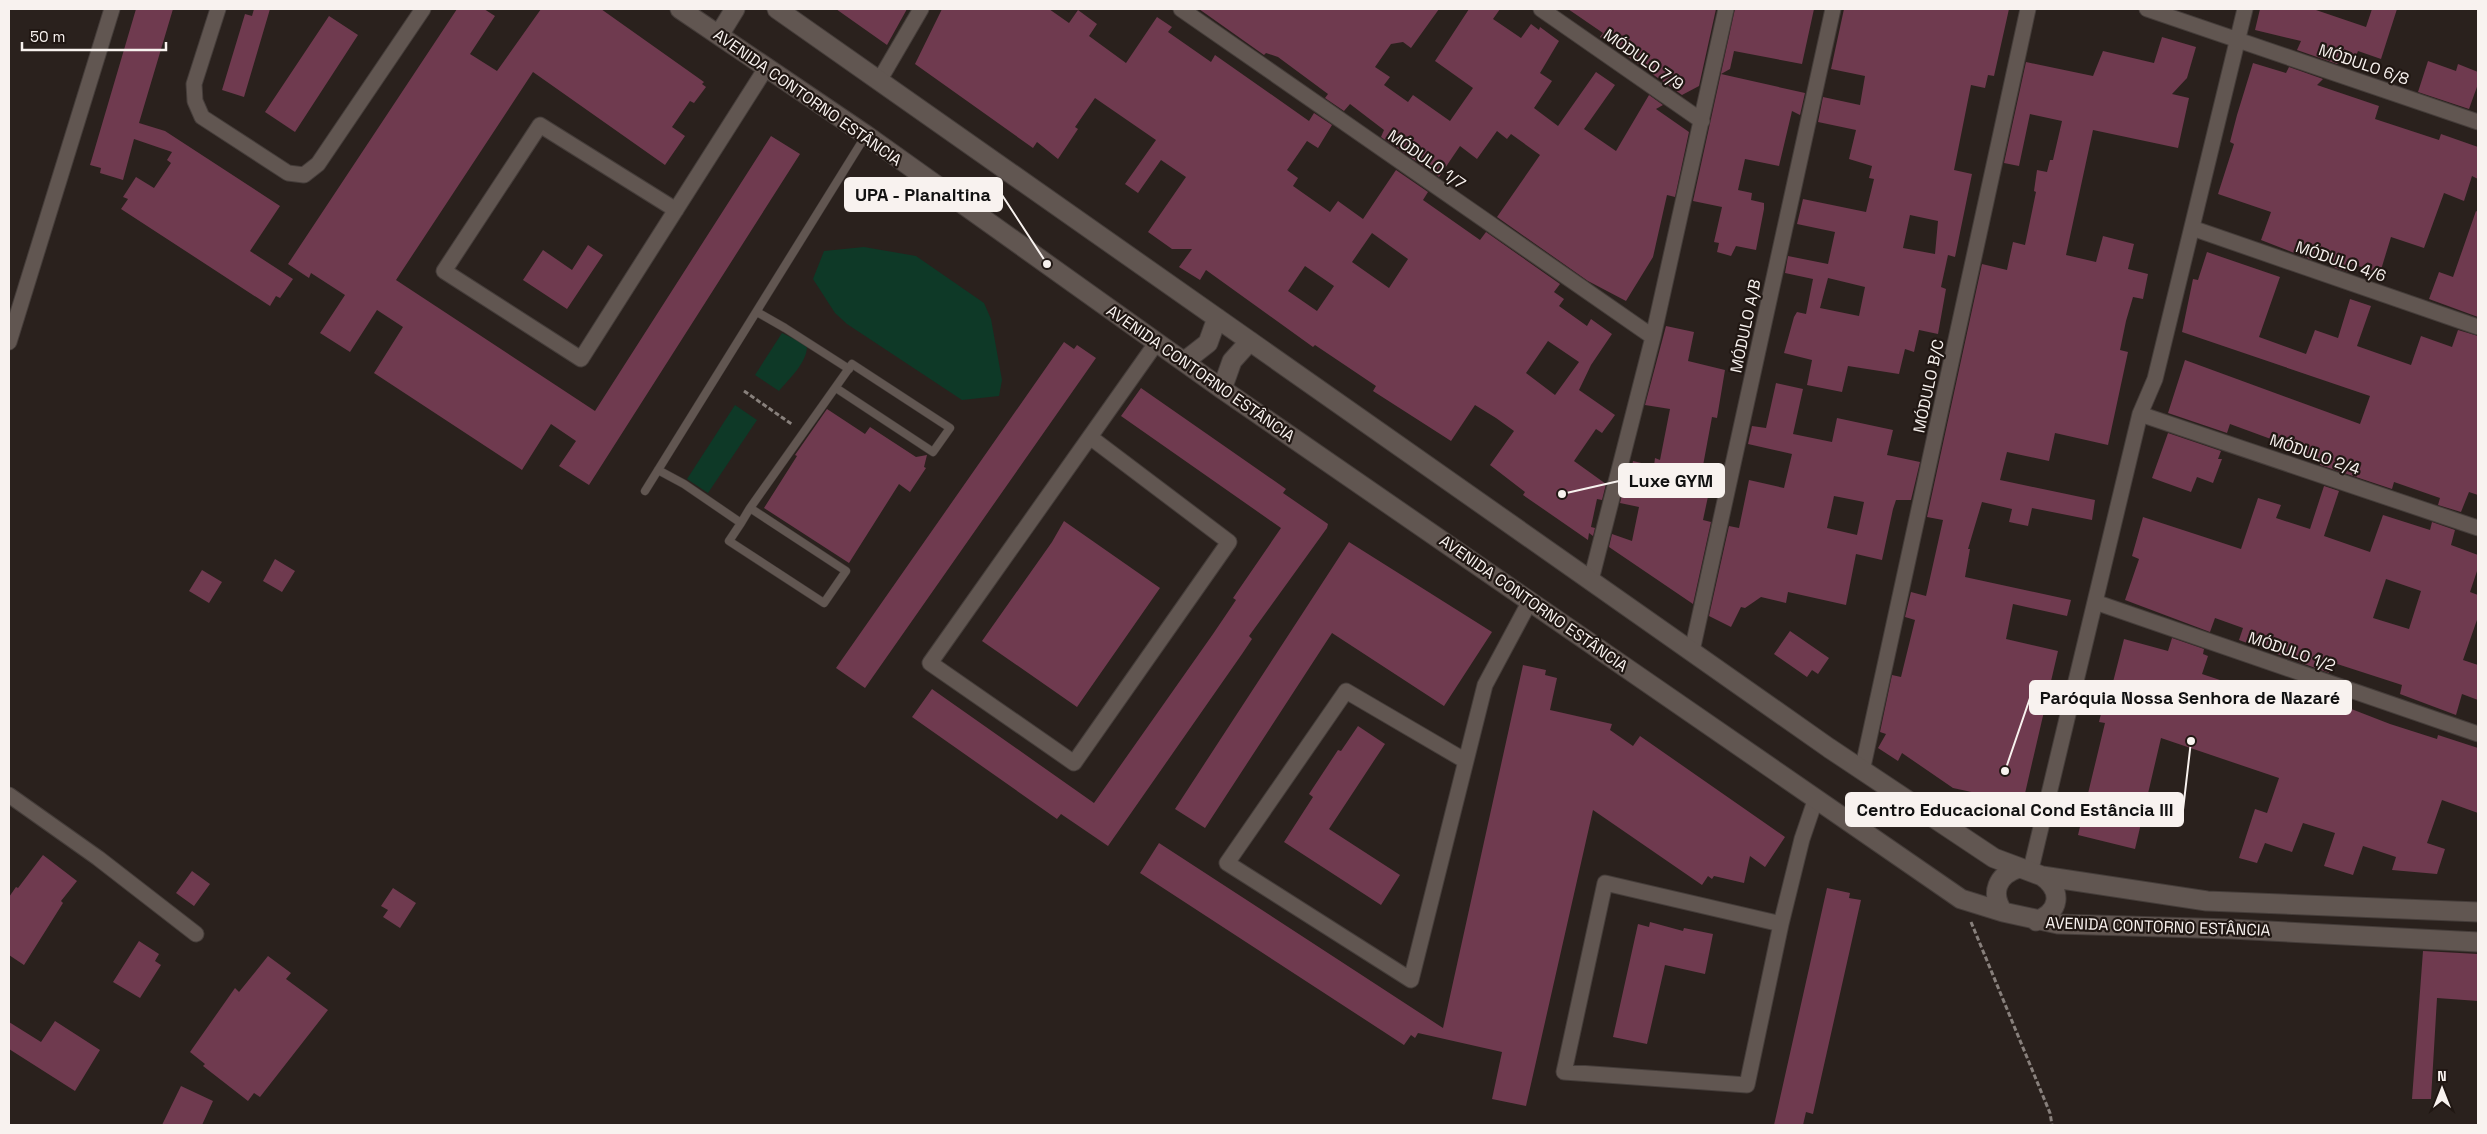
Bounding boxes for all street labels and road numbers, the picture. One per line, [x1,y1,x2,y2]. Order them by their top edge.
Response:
street label: AVENIDA CONTORNO ESTÂNCIA [709,24,906,171]
street label: MÓDULO 7/9 [1599,24,1688,95]
street label: MÓDULO 6/8 [2316,39,2412,90]
street label: MÓDULO 1/7 [1384,125,1470,194]
street label: MÓDULO 4/6 [2293,236,2389,287]
street label: MÓDULO A/B [1725,277,1766,375]
street label: AVENIDA CONTORNO ESTÂNCIA [1102,300,1299,447]
street label: MÓDULO B/C [1908,337,1949,435]
street label: MÓDULO 2/4 [2267,429,2363,480]
street label: AVENIDA CONTORNO ESTÂNCIA [1435,530,1632,677]
street label: MÓDULO 1/2 [2245,627,2338,676]
street label: AVENIDA CONTORNO ESTÂNCIA [2045,912,2271,941]

